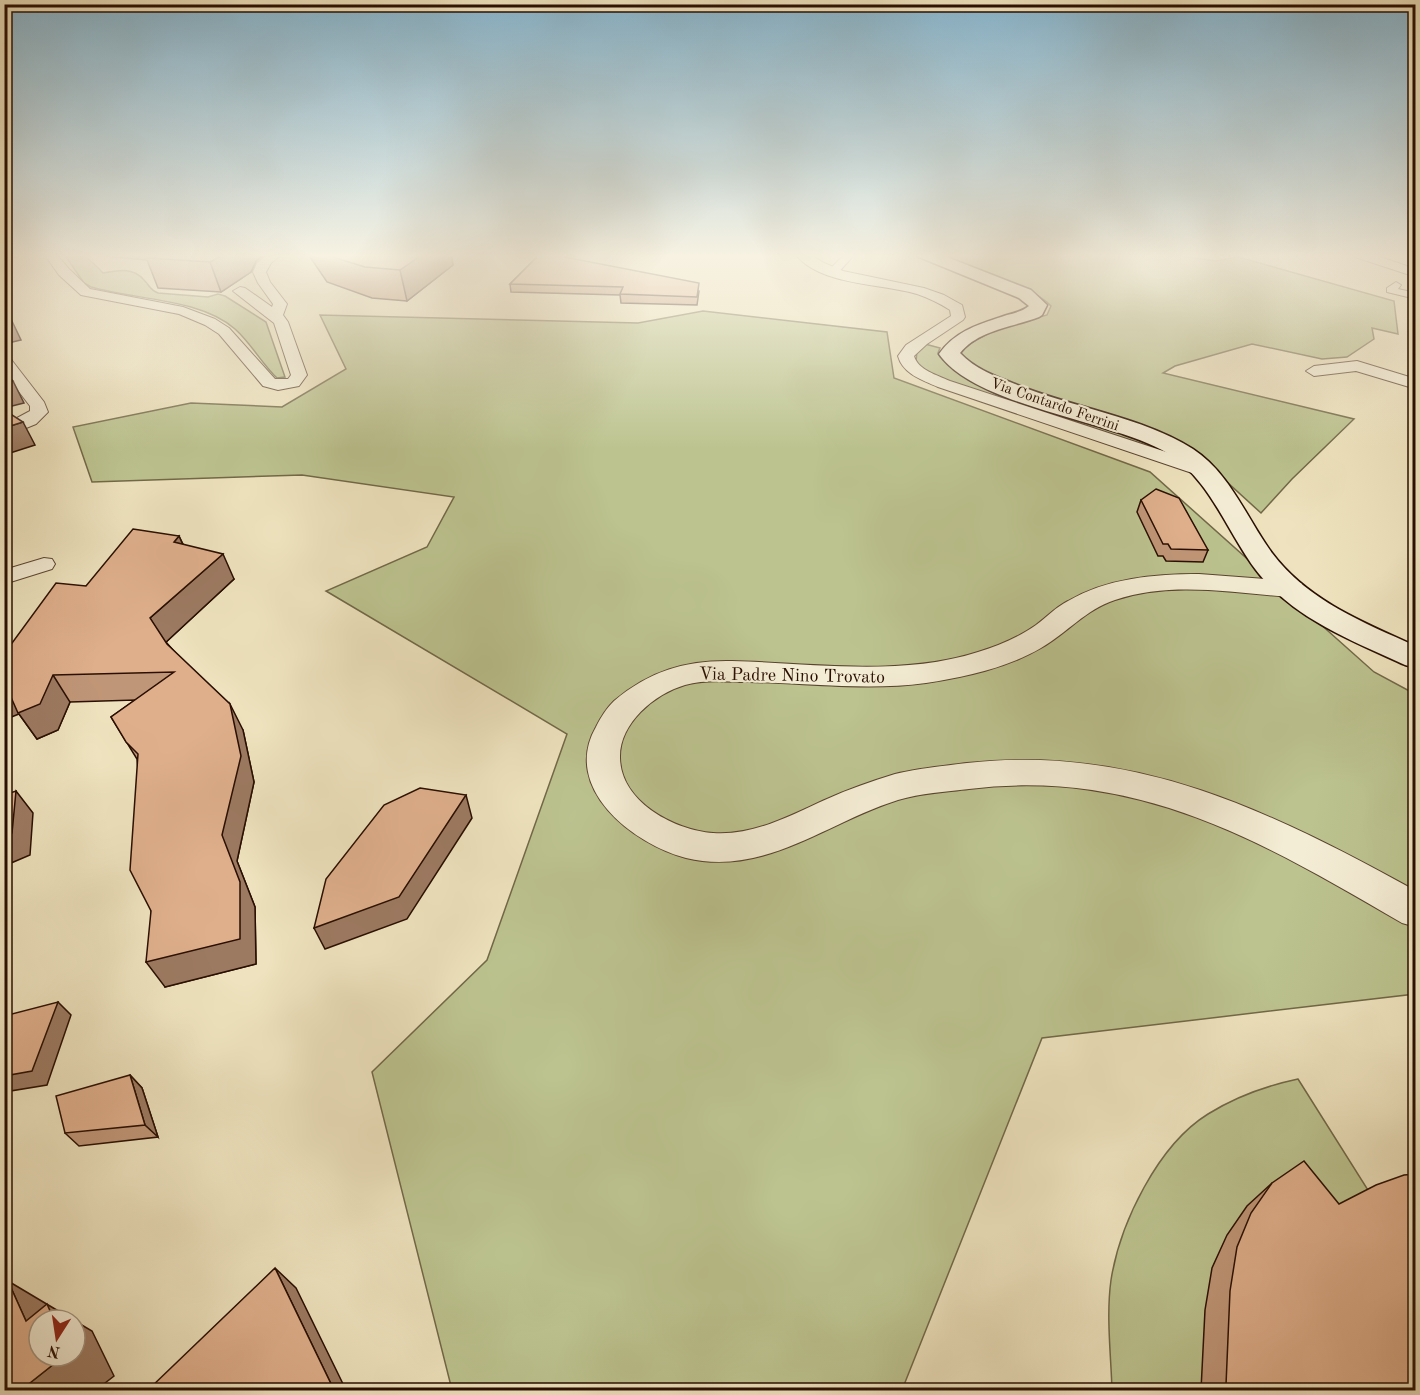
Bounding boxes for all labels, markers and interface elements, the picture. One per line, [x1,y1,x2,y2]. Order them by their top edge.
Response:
street label: Via Contardo Ferrini [988,376,1121,434]
street label: Via Padre Nino Trovato [699,665,885,687]
north arrow [27,1308,87,1368]
text: N [46,1341,62,1360]

